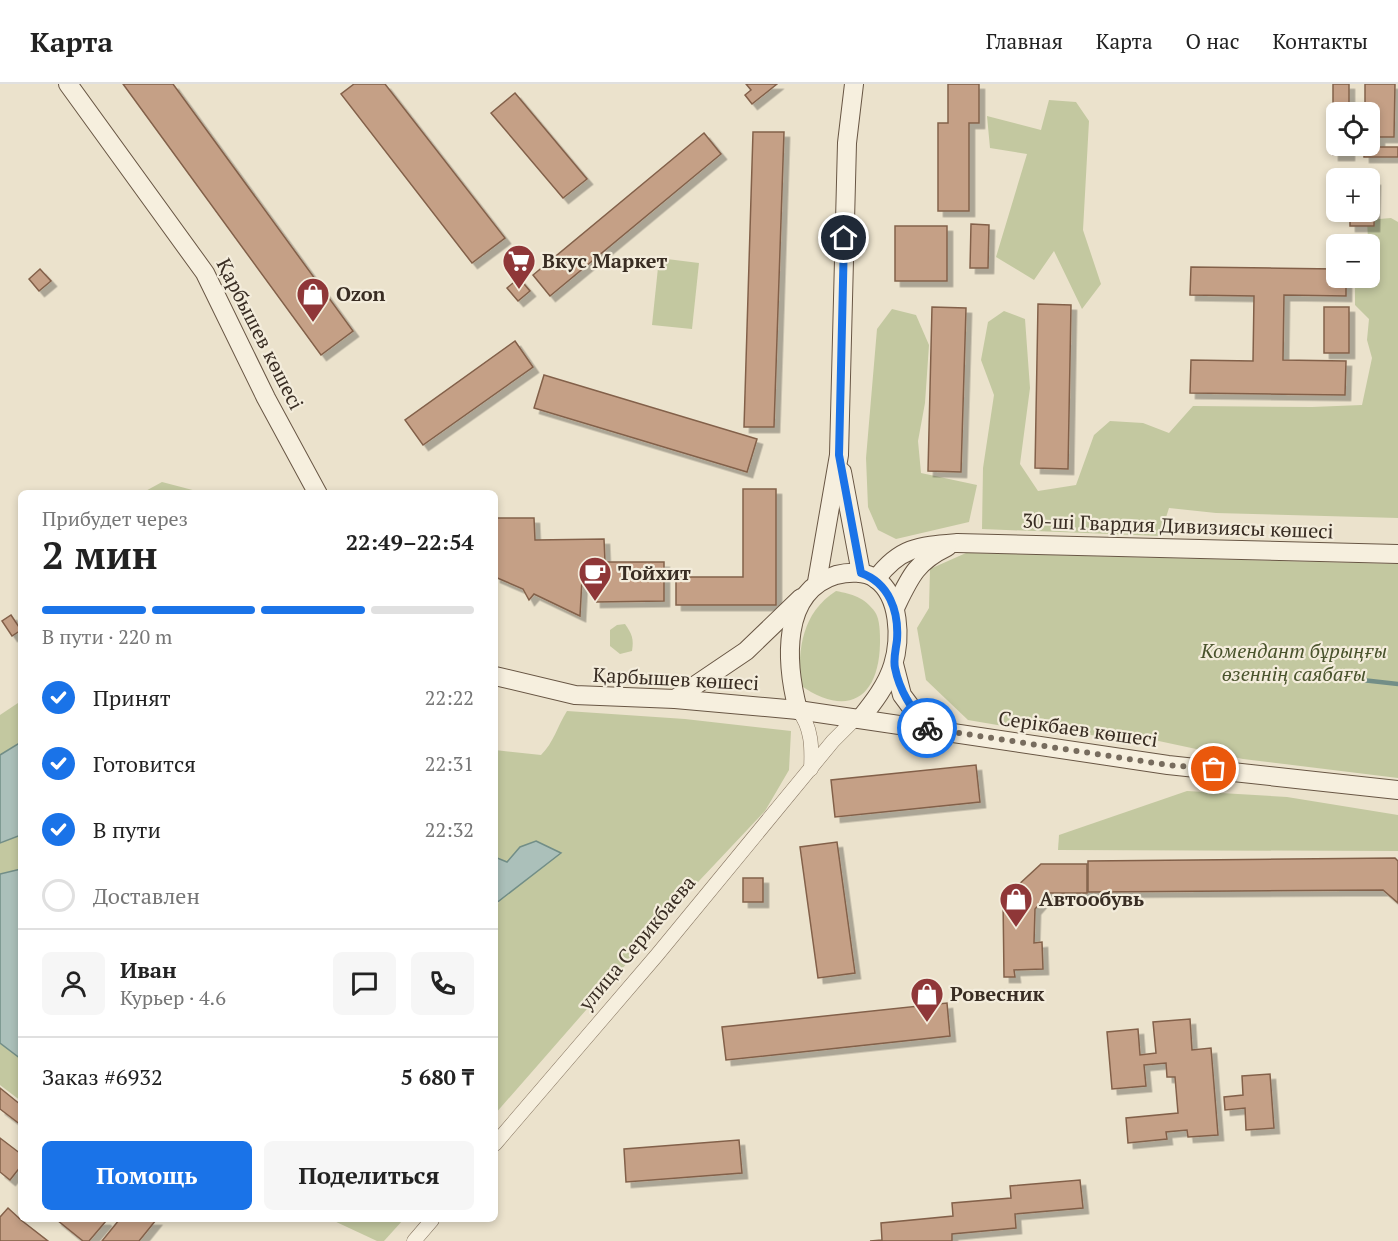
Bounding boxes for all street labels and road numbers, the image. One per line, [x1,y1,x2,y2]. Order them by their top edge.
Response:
street label: Қарбышев көшесі [211,253,310,414]
street label: 30-ші Гвардия Дивизиясы көшесі [1022,507,1334,544]
street label: Қарбышев көшесі [592,661,760,696]
street label: Серікбаев көшесі [997,704,1160,753]
street label: улица Серикбаева [571,869,701,1017]

